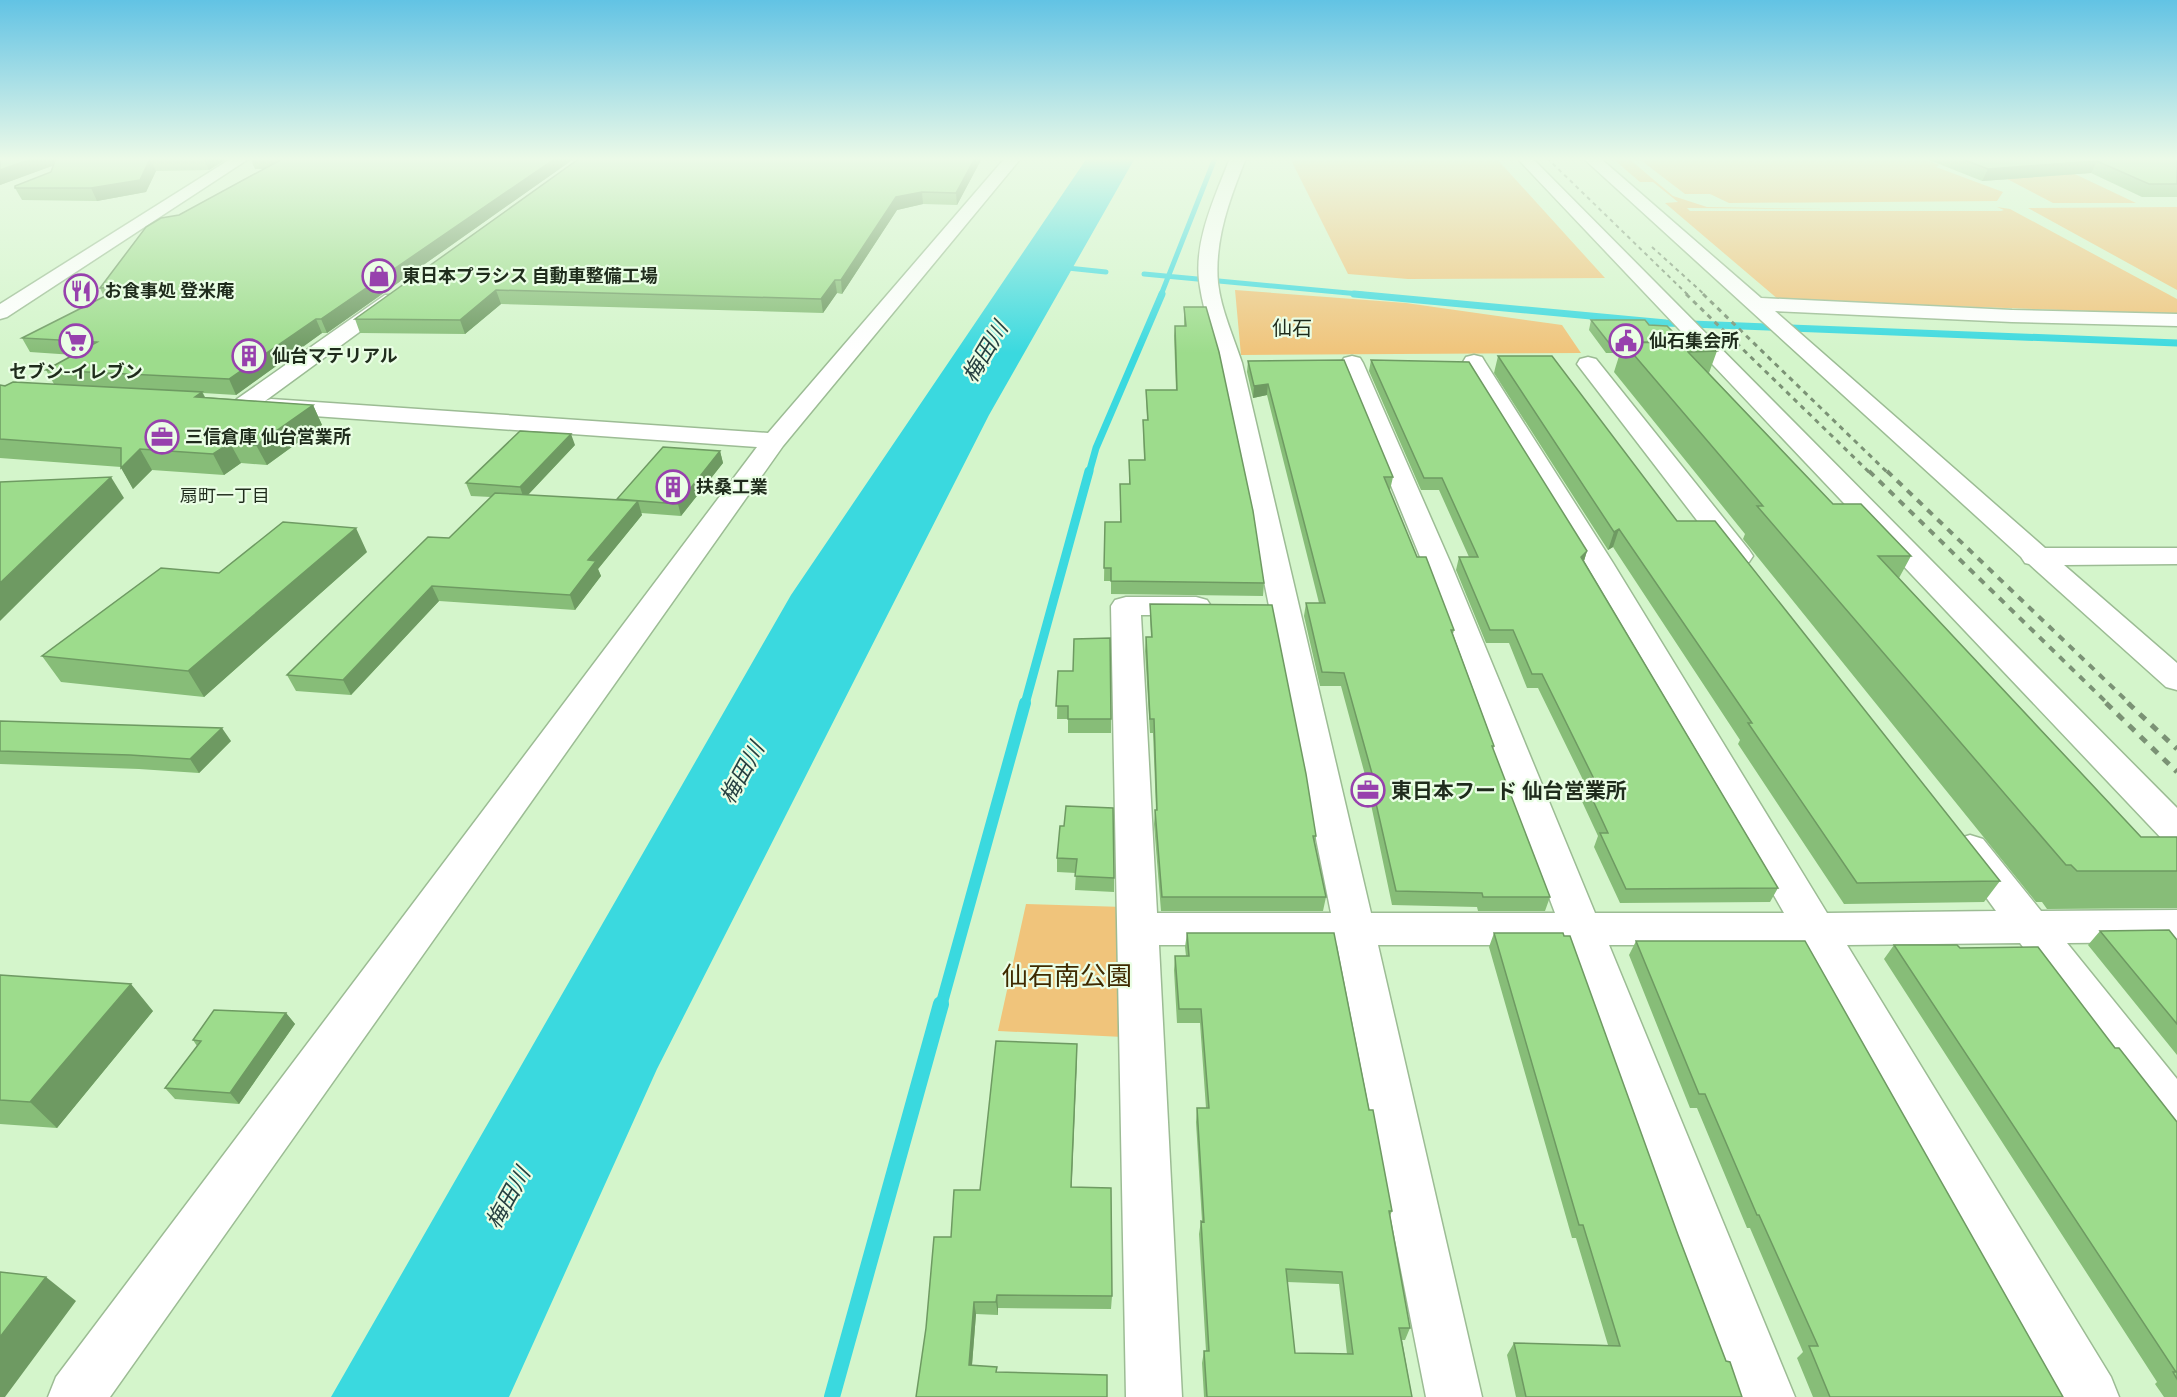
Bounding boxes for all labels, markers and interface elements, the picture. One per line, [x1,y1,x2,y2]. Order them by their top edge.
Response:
shop icon: 東日本プラシス 自動車整備工場 [361,258,397,294]
place label: 東日本プラシス 自動車整備工場 [402,265,658,287]
restaurant icon: お食事処 登米庵 [63,273,99,309]
place label: お食事処 登米庵 [104,280,234,302]
water label: 梅田川 [956,315,1015,387]
district label: 仙石 [1272,316,1312,340]
supermarket icon: セブン-イレブン [58,323,94,359]
public building icon: 仙石集会所 [1608,323,1644,359]
place label: 仙石集会所 [1649,330,1739,352]
building icon: 仙台マテリアル [231,338,267,374]
place label: 仙台マテリアル [272,345,398,367]
place label: セブン-イレブン [9,361,143,383]
office icon: 三信倉庫 仙台営業所 [144,419,180,455]
place label: 三信倉庫 仙台営業所 [185,426,351,448]
building icon: 扶桑工業 [655,469,691,505]
place label: 扶桑工業 [696,476,768,498]
district label: 扇町一丁目 [180,485,270,507]
water label: 梅田川 [714,736,771,808]
office icon: 東日本フード 仙台営業所 [1350,772,1386,808]
place label: 東日本フード 仙台営業所 [1391,778,1627,803]
park label: 仙石南公園 [1002,960,1132,992]
water label: 梅田川 [480,1161,537,1233]

